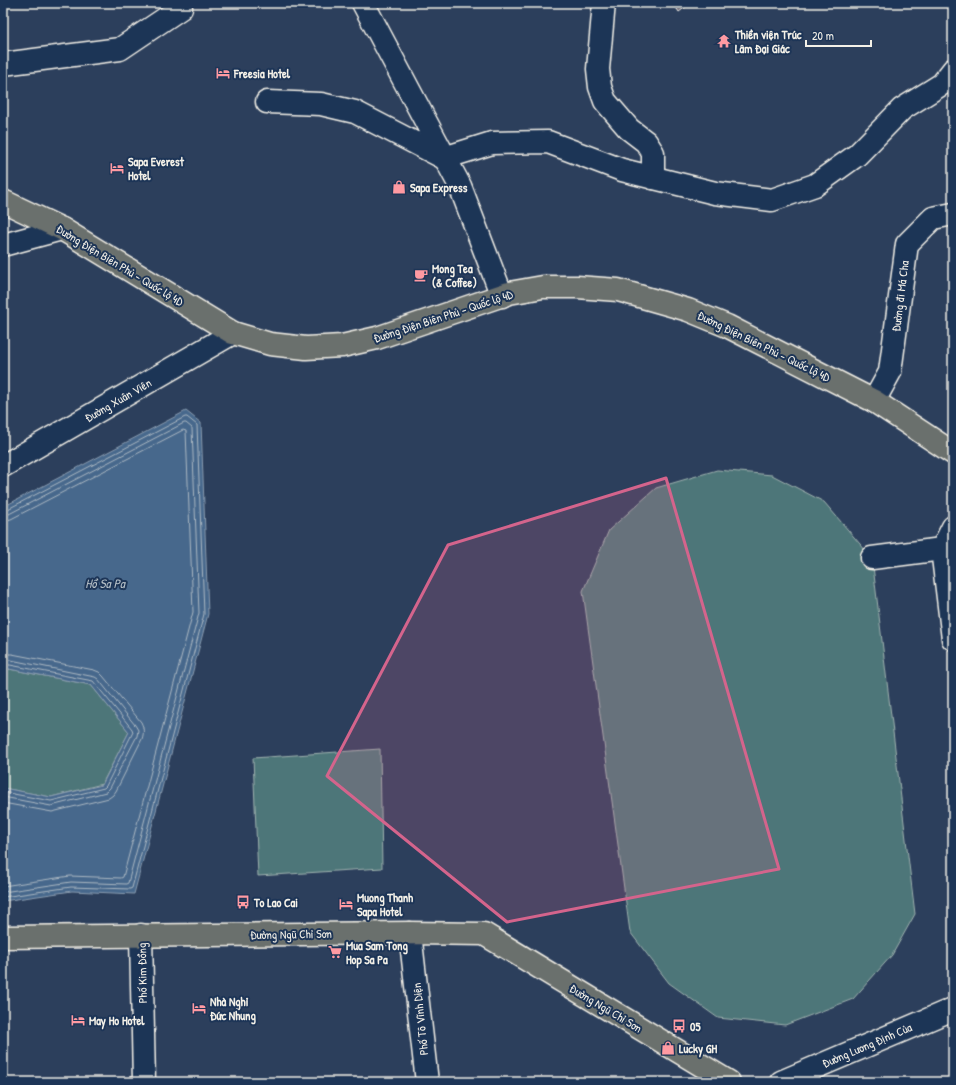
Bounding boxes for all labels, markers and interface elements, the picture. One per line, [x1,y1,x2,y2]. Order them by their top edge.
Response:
scale bar [806,22,871,48]
place label: Thiền viện Trúc Lâm Đại Giác [734,26,802,57]
text: 20 m [812,27,834,44]
temple icon: Thiền viện Trúc Lâm Đại Giác [716,33,732,49]
hotel icon: Freesia Hotel [215,65,231,81]
place label: Freesia Hotel [233,65,291,82]
place label: Sapa Everest Hotel [128,153,185,184]
hotel icon: Sapa Everest Hotel [109,160,125,176]
shop icon: Sapa Express [391,179,407,195]
place label: Sapa Express [410,179,468,197]
street label: Đường Điện Biên Phủ - Quốc lộ 4D [53,220,187,310]
street label: Đường đi Má Cha [887,259,913,333]
place label: Mong Tea (& Coffee) [432,260,477,291]
cafe icon: Mong Tea (& Coffee) [413,267,429,283]
street label: Đường Điện Biên Phủ - Quốc lộ 4D [371,285,515,347]
street label: Đường Điện Biên Phủ - Quốc lộ 4D [695,306,833,386]
street label: Đường Xuân Viên [82,374,154,426]
water label: Hồ Sa Pa [85,574,127,592]
place label: Muong Thanh Sapa Hotel [357,889,414,921]
bus stop icon: To Lao Cai [235,894,251,910]
place label: To Lao Cai [253,894,298,911]
hotel icon: Muong Thanh Sapa Hotel [338,896,354,912]
street label: Đường Ngũ Chỉ Sơn [250,925,332,943]
place label: Mua Sam Tong Hop Sa Pa [346,937,408,969]
street label: Phố Kim Đồng [133,943,151,1003]
supermarket icon: Mua Sam Tong Hop Sa Pa [327,944,343,960]
street label: Đường Ngũ Chỉ Sơn [567,980,645,1036]
street label: Phố Tô Vĩnh Diện [408,982,432,1056]
place label: Nhà Nghỉ Đức Nhung [210,993,256,1025]
hotel icon: Nhà Nghỉ Đức Nhung [191,1000,207,1016]
hotel icon: May Ho Hotel [70,1012,86,1028]
place label: May Ho Hotel [89,1012,145,1030]
bus stop icon: 05 [671,1018,687,1034]
place label: 05 [690,1018,701,1035]
street label: Đường Lương Định Của [820,1018,915,1072]
shop icon: Lucky GH [660,1040,676,1056]
place label: Lucky GH [679,1040,717,1058]

